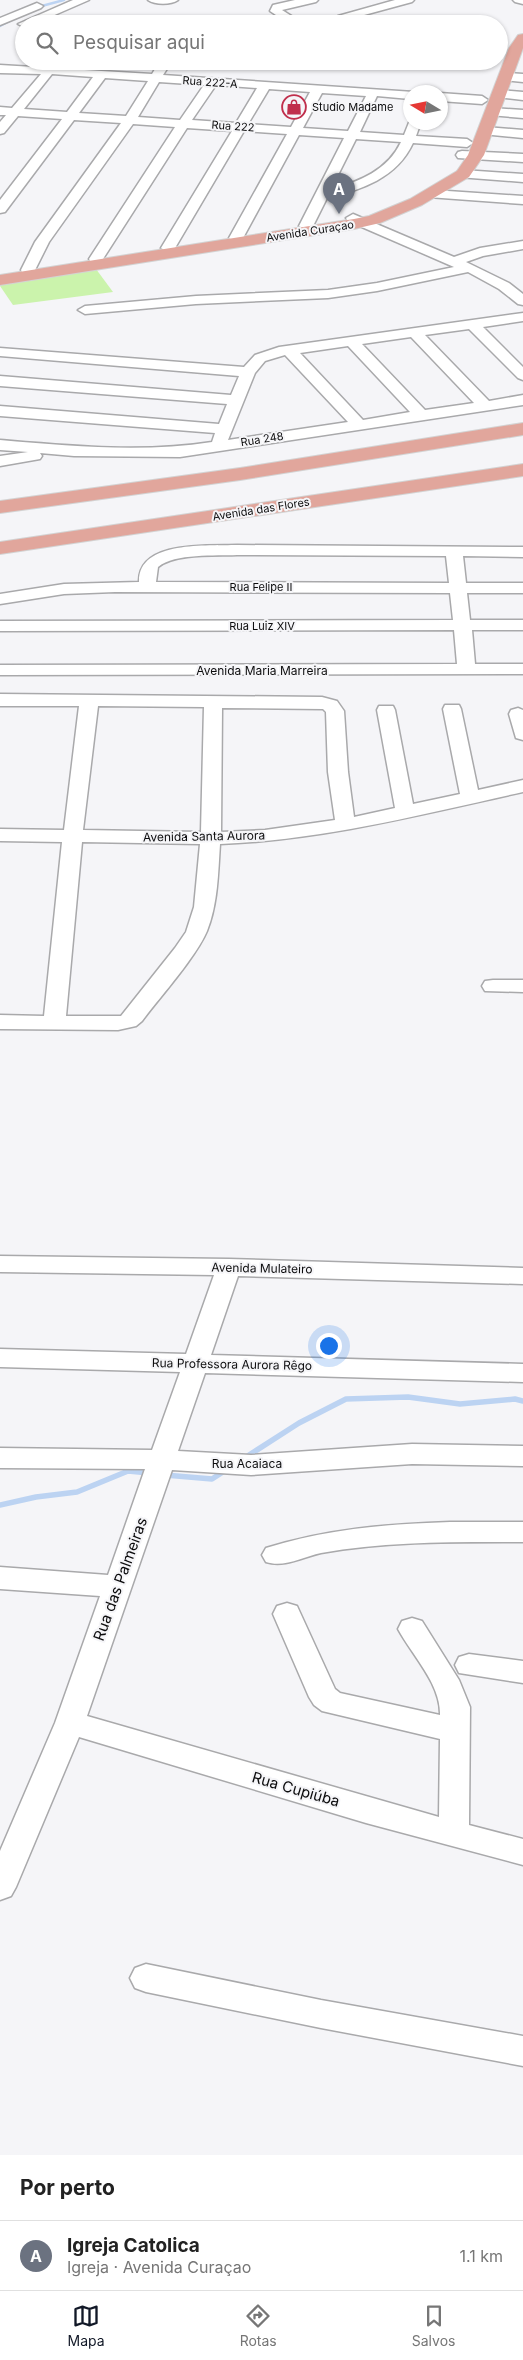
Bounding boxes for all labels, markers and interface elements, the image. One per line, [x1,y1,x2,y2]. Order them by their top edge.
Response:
search box [15,15,508,70]
icon: search [33,29,61,57]
text: Pesquisar aqui [73,31,205,54]
street label: Rua 222-A [182,73,238,91]
north arrow [403,85,448,130]
shop icon: Studio Madame [281,94,307,120]
place label: Studio Madame [312,100,393,114]
street label: Rua 222 [211,118,255,134]
pin: A [323,173,355,214]
street label: Avenida Curaçao [265,217,355,245]
street label: Rua 248 [240,429,285,449]
street label: Avenida das Flores [211,494,311,524]
street label: Rua Felipe II [230,580,292,594]
street label: Rua Luiz XIV [229,619,295,633]
street label: Avenida Maria Marreira [196,663,328,678]
street label: Avenida Santa Aurora [143,827,265,845]
street label: Avenida Mulateiro [211,1260,313,1276]
your location [316,1333,342,1359]
street label: Rua Professora Aurora Rêgo [152,1355,312,1373]
street label: Rua Acaiaca [212,1456,282,1471]
street label: Rua das Palmeiras [89,1515,151,1643]
street label: Rua Cupiúba [250,1767,342,1811]
text: Por perto [20,2175,115,2200]
text: Igreja Catolica [67,2234,200,2257]
text: A [30,2246,42,2266]
text: 1.1 km [459,2246,503,2266]
text: Igreja · Avenida Curaçao [67,2257,251,2277]
tab: Mapa [68,2302,105,2349]
tab: Rotas [240,2302,277,2349]
tab: Salvos [412,2302,455,2349]

